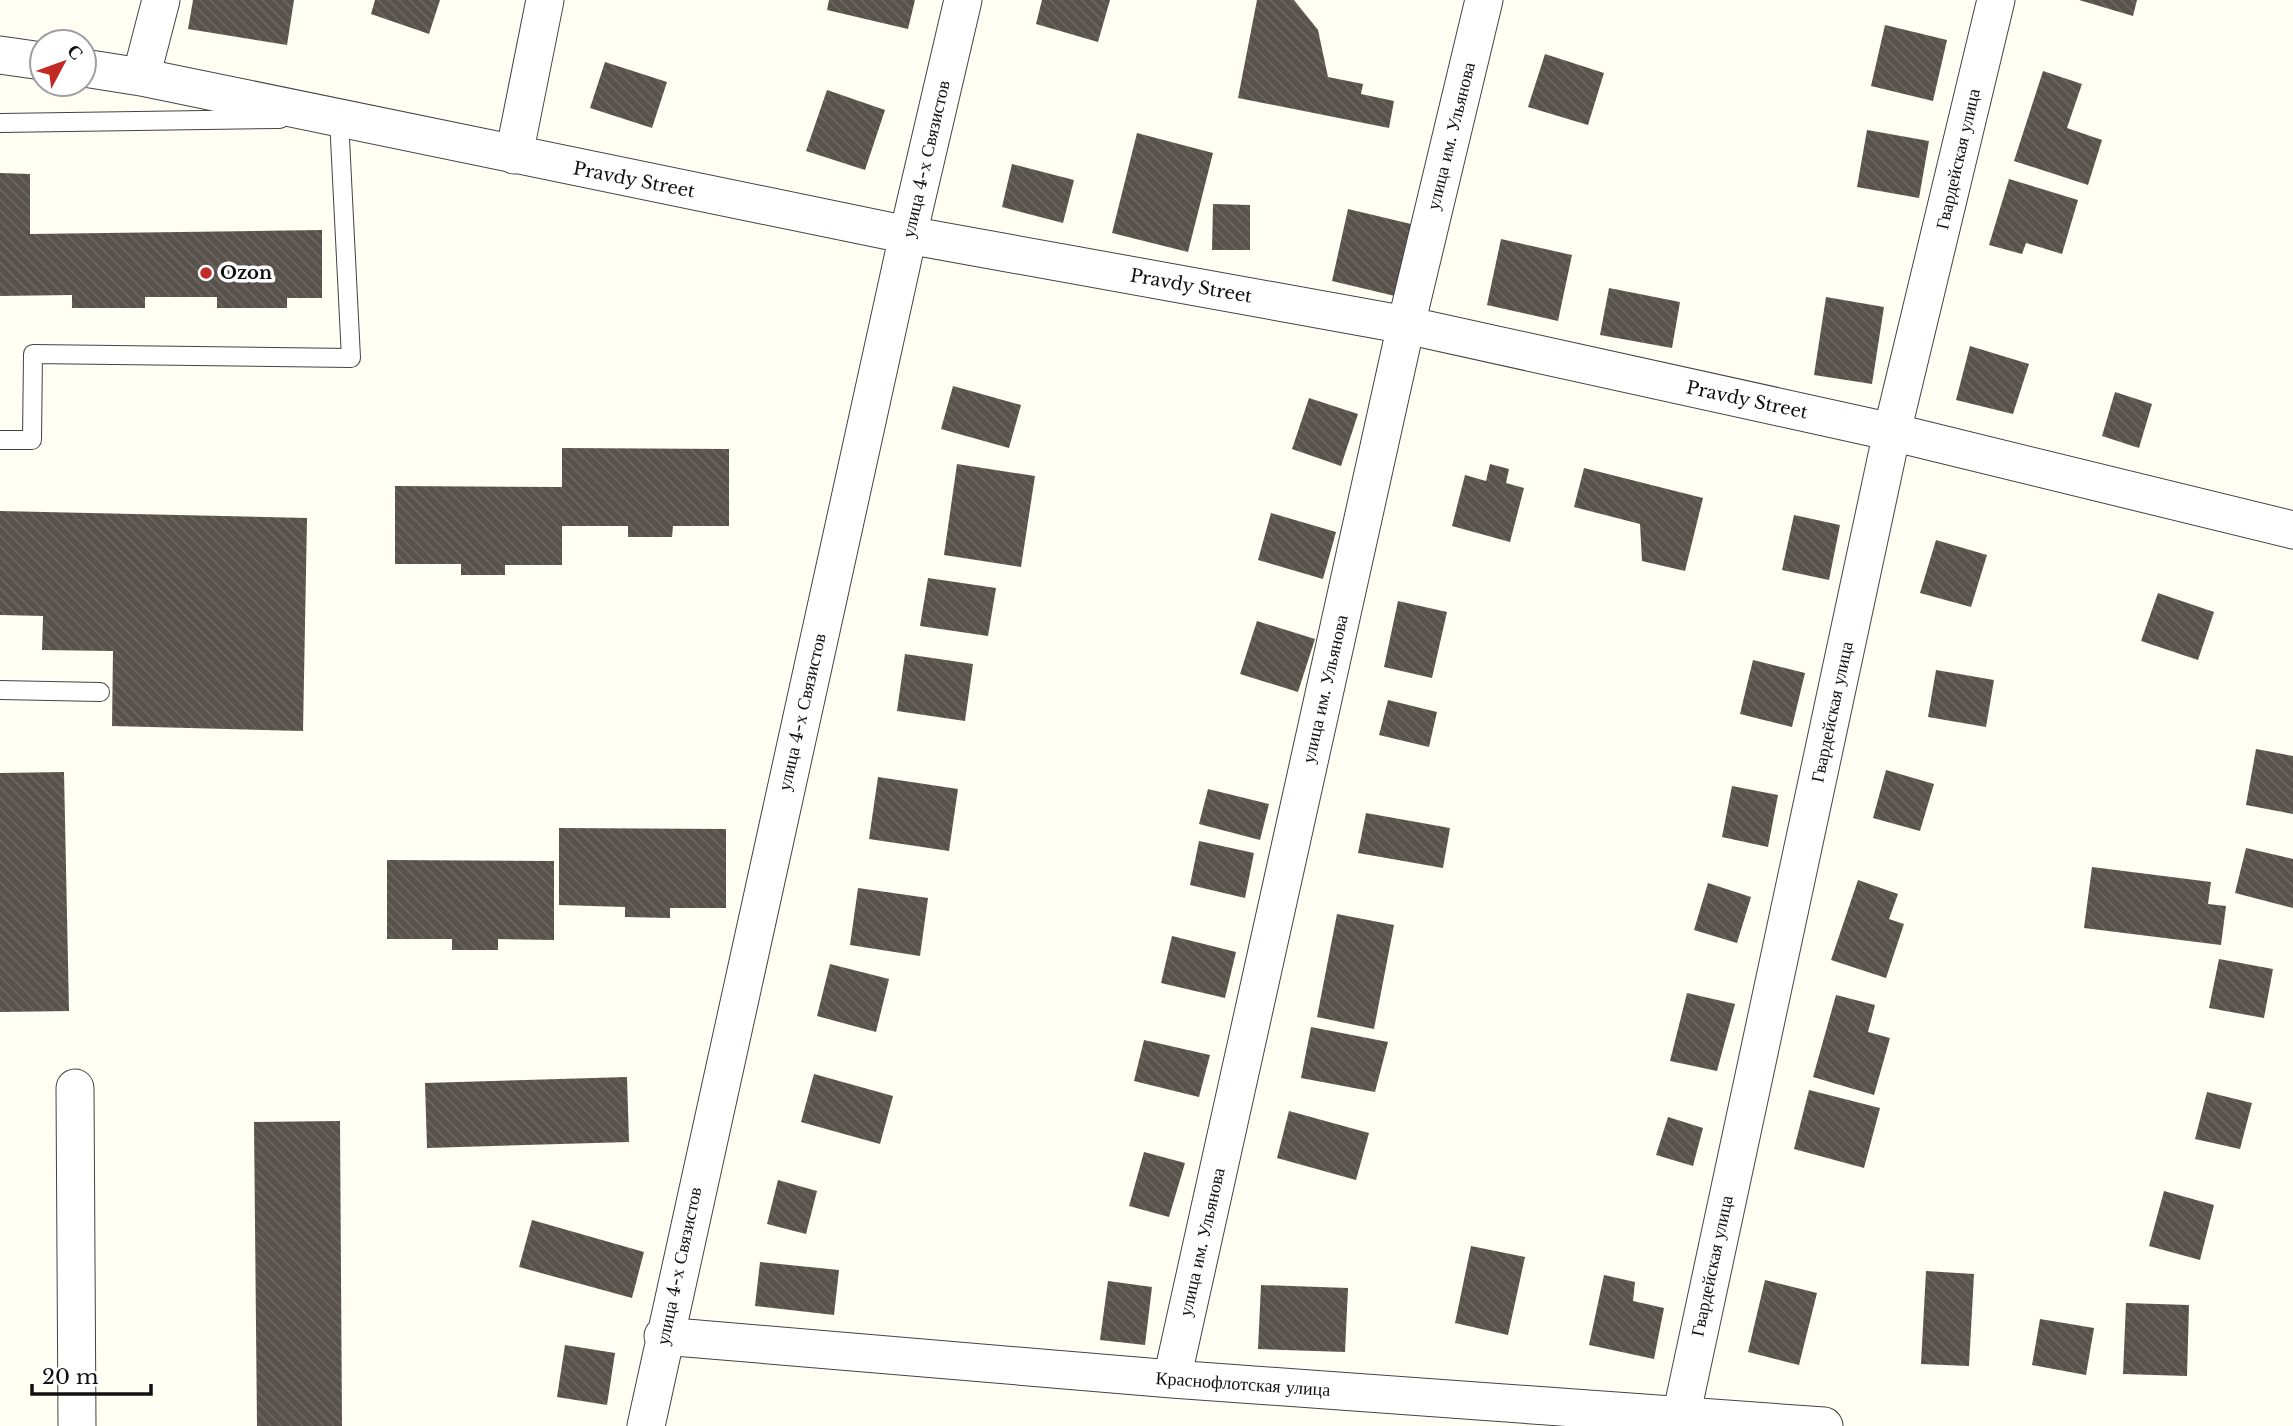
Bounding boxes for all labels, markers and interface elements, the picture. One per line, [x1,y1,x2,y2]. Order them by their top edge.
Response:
north arrow [28,28,98,98]
text: С [62,39,89,65]
street label: улица им. Ульянова [1422,60,1480,212]
street label: улица 4-х Связистов [897,78,955,240]
street label: Гвардейская улица [1931,86,1985,232]
street label: Pravdy Street [571,157,697,203]
place label: Ozon [220,262,272,284]
street label: Pravdy Street [1128,264,1254,308]
marker: Ozon [198,265,214,281]
street label: Pravdy Street [1684,376,1810,424]
street label: улица им. Ульянова [1297,613,1353,765]
street label: улица 4-х Связистов [773,631,831,793]
street label: Гвардейская улица [1806,639,1858,785]
street label: улица им. Ульянова [1174,1166,1230,1318]
street label: улица 4-х Связистов [651,1185,707,1347]
street label: Гвардейская улица [1686,1193,1738,1339]
scale bar [32,1352,150,1396]
text: 20 m [42,1364,99,1390]
street label: Краснофлотская улица [1155,1367,1331,1401]

